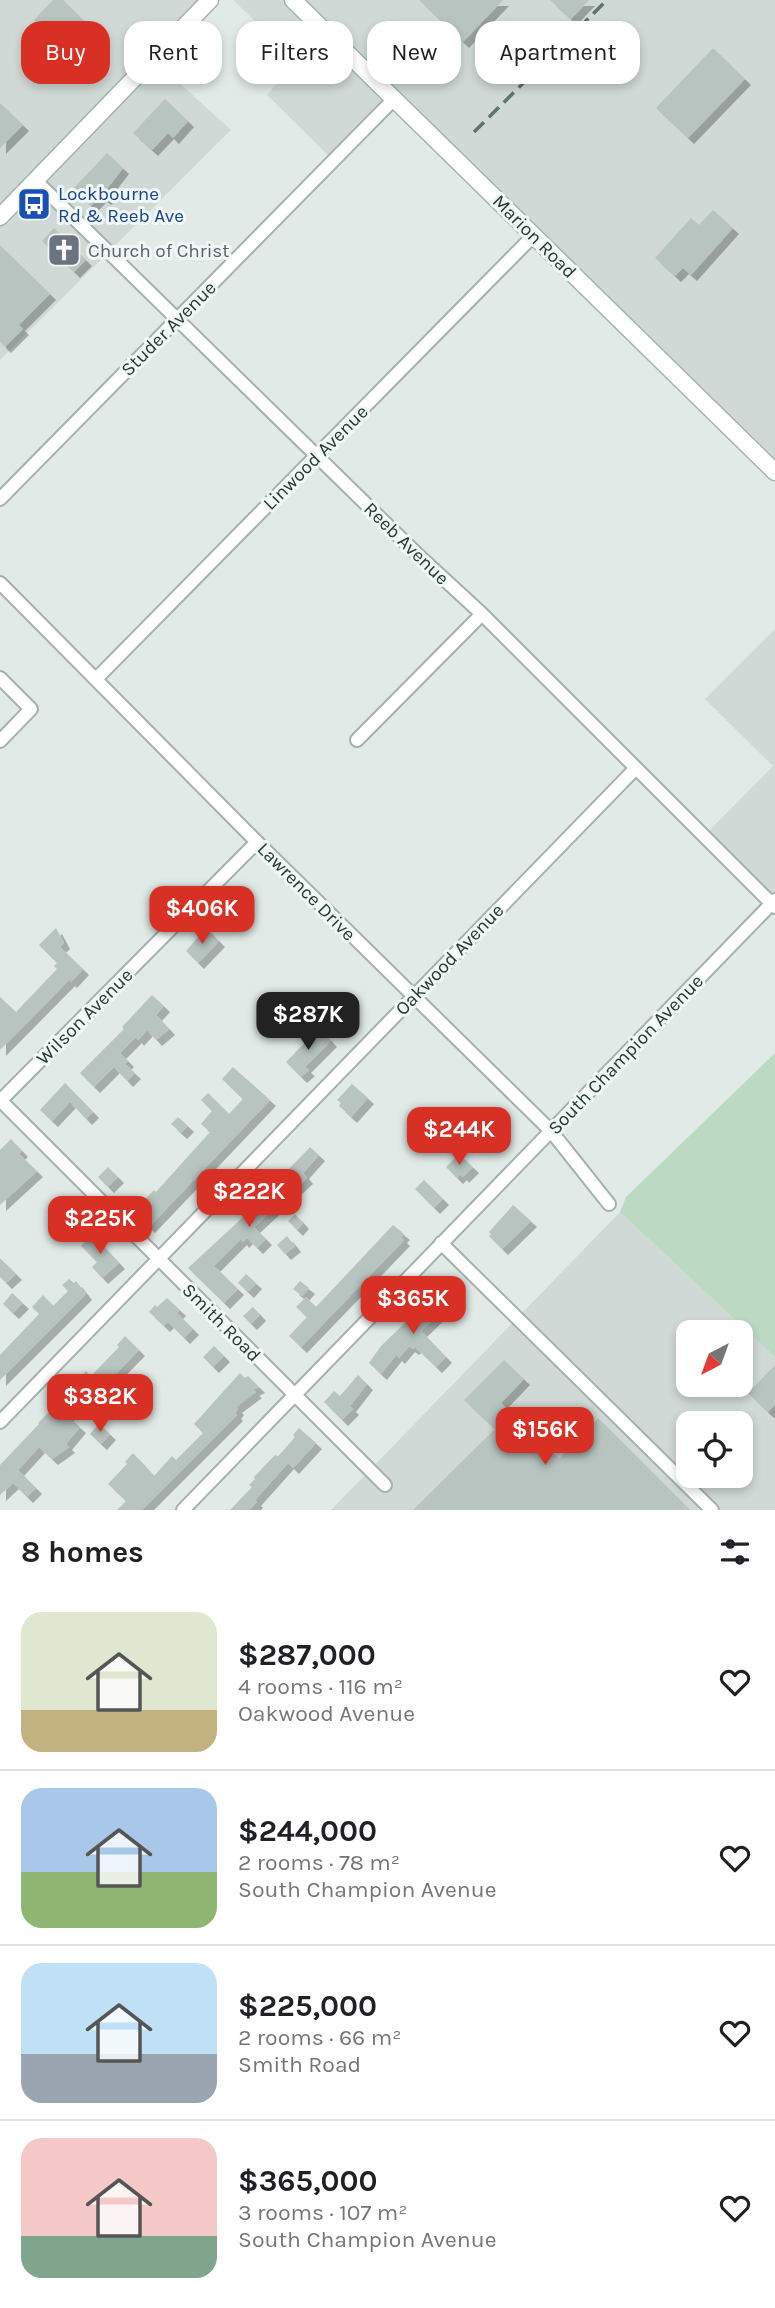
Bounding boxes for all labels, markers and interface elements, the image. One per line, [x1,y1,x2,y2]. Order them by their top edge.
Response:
chip: Buy [21,21,110,84]
chip: Rent [124,21,222,84]
chip: Filters [236,21,353,84]
chip: New [367,21,461,84]
chip: Apartment [475,21,640,84]
place label: Lockbourne Rd & Reeb Ave [58,183,184,227]
bus stop icon: Lockbourne Rd & Reeb Ave [15,185,53,223]
street label: Marion Road [488,190,581,283]
church icon: Church of Christ [45,231,83,269]
place label: Church of Christ [88,240,229,262]
street label: Studer Avenue [117,277,221,381]
street label: Linwood Avenue [259,401,373,515]
street label: Reeb Avenue [359,498,453,590]
street label: Lawrence Drive [253,838,360,945]
pin: $406K [153,886,251,946]
text: $406K [165,895,239,922]
street label: Oakwood Avenue [391,899,508,1020]
street label: Wilson Avenue [32,964,137,1069]
street label: South Champion Avenue [544,970,708,1139]
pin: $287K [259,992,357,1052]
text: $287K [272,1001,344,1028]
pin: $244K [410,1108,508,1167]
text: $244K [423,1116,495,1143]
pin: $222K [200,1170,298,1229]
text: $222K [213,1178,285,1205]
pin: $225K [51,1196,149,1256]
text: $225K [64,1205,136,1232]
pin: $365K [364,1276,462,1336]
street label: Smith Road [178,1279,265,1366]
text: $365K [377,1285,449,1312]
north arrow [676,1320,752,1396]
map controls [676,1320,753,1488]
pin: $382K [51,1374,149,1434]
text: $382K [63,1383,137,1410]
pin: $156K [496,1408,594,1467]
button: locate [676,1411,753,1488]
text: $156K [512,1416,578,1443]
icon: filters [716,1533,754,1571]
text: 8 homes [21,1534,144,1570]
text: $287,000 [238,1637,376,1673]
icon: home [77,1640,161,1724]
icon: heart [716,1663,754,1701]
text: 4 rooms · 116 m² [238,1673,403,1700]
text: Oakwood Avenue [238,1700,415,1727]
text: $244,000 [238,1813,377,1849]
icon: home [77,1816,161,1900]
icon: heart [716,1839,754,1877]
text: 2 rooms · 78 m² [238,1849,400,1876]
text: South Champion Avenue [238,1876,496,1903]
text: $225,000 [238,1988,377,2024]
icon: home [77,1991,161,2075]
icon: heart [716,2014,754,2052]
text: 2 rooms · 66 m² [238,2024,401,2051]
text: Smith Road [238,2051,361,2078]
text: $365,000 [238,2163,378,2199]
icon: home [77,2166,161,2250]
icon: heart [716,2189,754,2227]
text: 3 rooms · 107 m² [238,2199,407,2226]
text: South Champion Avenue [238,2226,496,2253]

